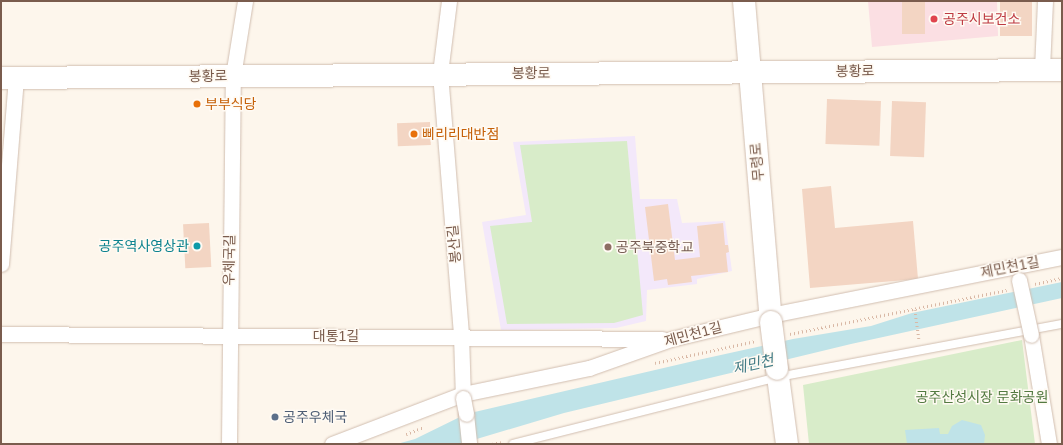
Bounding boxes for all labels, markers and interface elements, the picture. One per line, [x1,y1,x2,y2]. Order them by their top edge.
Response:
place label: 공주시보건소 [943,11,1020,27]
marker: 공주시보건소 [928,13,940,25]
street label: 봉황로 [836,62,874,80]
street label: 봉황로 [512,65,550,81]
street label: 봉황로 [189,67,227,85]
place label: 부부식당 [205,96,257,112]
marker: 부부식당 [192,99,202,109]
place label: 삐리리대반점 [422,126,499,142]
marker: 삐리리대반점 [409,129,419,139]
street label: 무령로 [747,142,767,182]
street label: 봉산길 [444,224,464,264]
street label: 우체국길 [220,234,238,286]
place label: 공주역사영상관 [99,238,189,254]
place label: 공주북중학교 [616,239,693,255]
marker: 공주역사영상관 [192,241,202,251]
marker: 공주북중학교 [603,242,613,252]
street label: 제민천1길 [979,253,1041,281]
street label: 제민천1길 [662,318,724,350]
street label: 대통1길 [313,328,359,344]
water label: 제민천 [731,351,775,377]
park label: 공주산성시장 문화공원 [916,389,1048,405]
place label: 공주우체국 [283,409,347,425]
marker: 공주우체국 [270,412,280,422]

